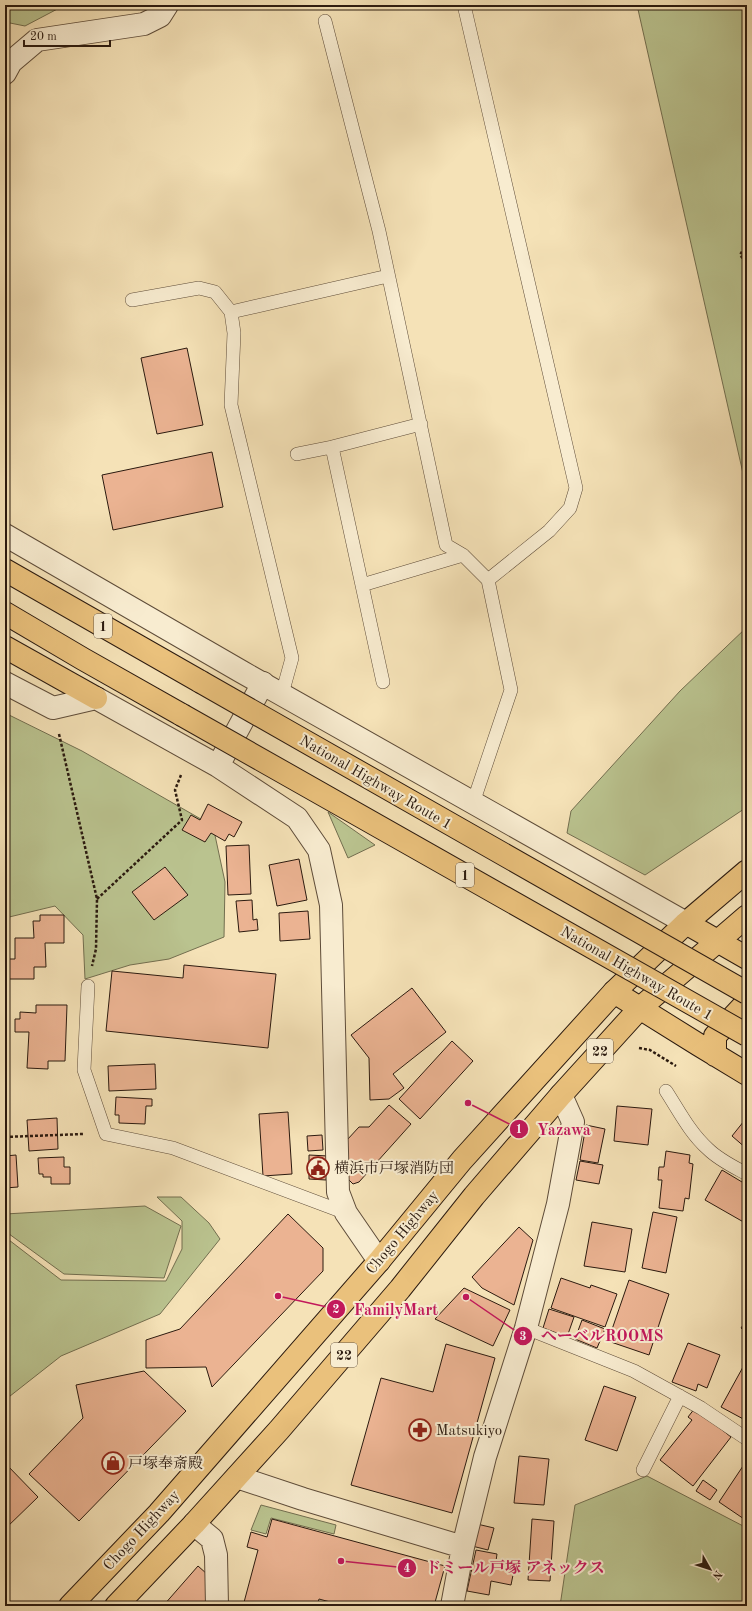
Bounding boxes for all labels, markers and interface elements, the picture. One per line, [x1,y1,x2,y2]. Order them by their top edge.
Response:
scale bar [24,22,110,48]
text: 20 m [30,31,57,43]
road number: 1 [94,614,112,638]
street label: National Highway Route 1 [296,733,454,833]
road number: 1 [456,863,474,887]
street label: National Highway Route 1 [557,924,715,1024]
road number: 22 [587,1039,613,1063]
callout: Yazawa [509,1115,598,1143]
text: Yazawa [537,1123,591,1139]
text: 1 [516,1124,522,1136]
public building icon: 横浜市戸塚消防団 [305,1155,331,1181]
place label: 横浜市戸塚消防団 [334,1160,454,1177]
street label: Chogo Highway [364,1188,442,1278]
callout: FamilyMart [326,1295,447,1323]
text: FamilyMart [354,1303,438,1319]
text: 2 [333,1304,340,1316]
callout: ヘーベルROOMS [513,1322,672,1350]
text: ヘーベルROOMS [541,1329,663,1345]
text: 3 [520,1331,527,1343]
road number: 22 [331,1343,357,1367]
pharmacy icon: Matsukiyo [407,1417,433,1443]
place label: Matsukiyo [436,1424,502,1439]
shop icon: 戸塚奉斎殿 [100,1450,126,1476]
place label: 戸塚奉斎殿 [128,1455,203,1472]
street label: Chogo Highway [101,1488,183,1574]
north arrow [690,1549,730,1589]
callout: ドミール戸塚 アネックス [397,1554,613,1582]
text: ドミール戸塚 アネックス [425,1559,605,1577]
text: 4 [404,1563,411,1575]
text: N [709,1568,724,1582]

